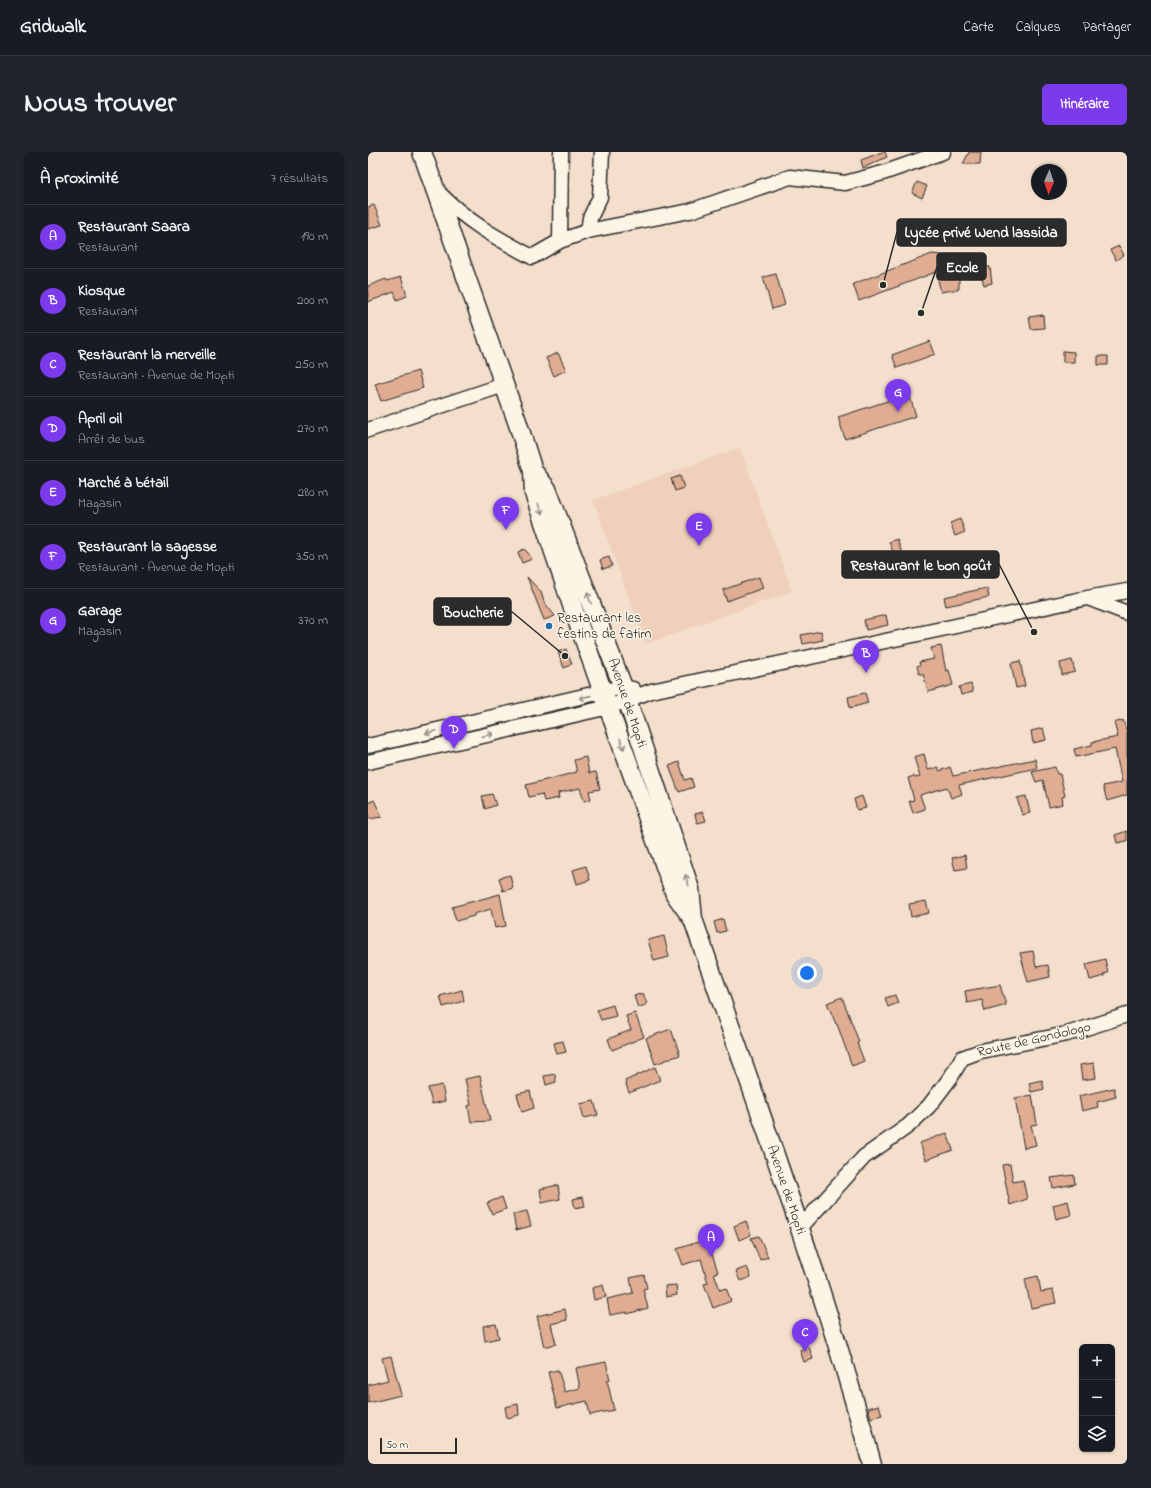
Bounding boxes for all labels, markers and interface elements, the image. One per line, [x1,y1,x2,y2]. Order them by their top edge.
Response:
text: Gridwalk [20,14,86,41]
text: Carte [963,17,994,38]
text: Calques [1016,17,1061,38]
text: Partager [1083,17,1131,38]
text: Nous trouver [24,84,176,125]
button: Itinéraire [1042,84,1127,125]
north arrow [1031,164,1067,200]
text: À proximité [40,166,118,191]
text: 7 résultats [271,169,328,188]
text: Restaurant Saara [78,216,190,238]
callout: Lycée privé Wend lassida [897,219,1066,246]
text: Lycée privé Wend lassida [904,222,1058,246]
text: A [49,227,57,246]
text: 190 m [301,227,328,246]
text: Restaurant [78,238,138,257]
callout: Ecole [937,253,986,280]
text: Ecole [946,257,979,279]
text: Kiosque [78,280,125,302]
text: B [49,291,57,310]
text: 200 m [297,291,328,310]
text: Restaurant [78,302,138,321]
text: Restaurant la merveille [78,344,216,366]
text: C [49,355,57,374]
text: 250 m [295,355,328,374]
text: Restaurant · Avenue de Mopti [78,366,234,385]
pin: G [885,379,911,412]
text: April oil [78,408,122,430]
text: D [48,419,58,438]
text: 270 m [297,419,328,438]
text: Arrêt de bus [78,430,145,449]
text: Marché à bétail [78,472,168,494]
text: E [49,483,57,502]
text: 280 m [298,483,328,502]
text: Magasin [78,494,121,513]
pin: F [493,497,519,530]
one-way arrow [537,503,544,516]
pin: E [686,513,712,546]
text: Restaurant la sagesse [78,536,217,558]
text: F [49,547,57,566]
text: 350 m [296,547,328,566]
callout: Restaurant le bon goût [842,551,999,578]
text: Restaurant le bon goût [849,555,993,579]
text: Restaurant · Avenue de Mopti [78,558,234,577]
one-way arrow [584,593,592,605]
callout: Boucherie [434,598,511,625]
text: Garage [78,600,122,622]
text: Boucherie [441,602,505,624]
place label: Restaurant les festins de fatim [557,608,652,645]
text: G [49,611,57,630]
text: 370 m [298,611,328,630]
marker: Restaurant les festins de fatim [544,621,554,631]
text: Magasin [78,622,121,641]
pin: B [853,640,879,673]
street label: Avenue de Mopti [602,655,652,751]
one-way arrow [579,693,592,701]
pin: D [441,716,467,749]
one-way arrow [425,729,438,737]
one-way arrow [481,731,494,738]
one-way arrow [619,737,626,750]
one-way arrow [683,874,690,887]
your location [797,963,817,983]
street label: Route de Gondologo [975,1017,1093,1064]
street label: Avenue de Mopti [761,1142,811,1238]
pin: A [698,1224,724,1257]
pin: C [792,1319,818,1352]
map controls [1079,1344,1115,1452]
button: + [1079,1344,1115,1380]
button: − [1079,1380,1115,1416]
button: layers [1079,1416,1115,1452]
scale bar [380,1436,457,1455]
text: 50 m [386,1437,408,1453]

